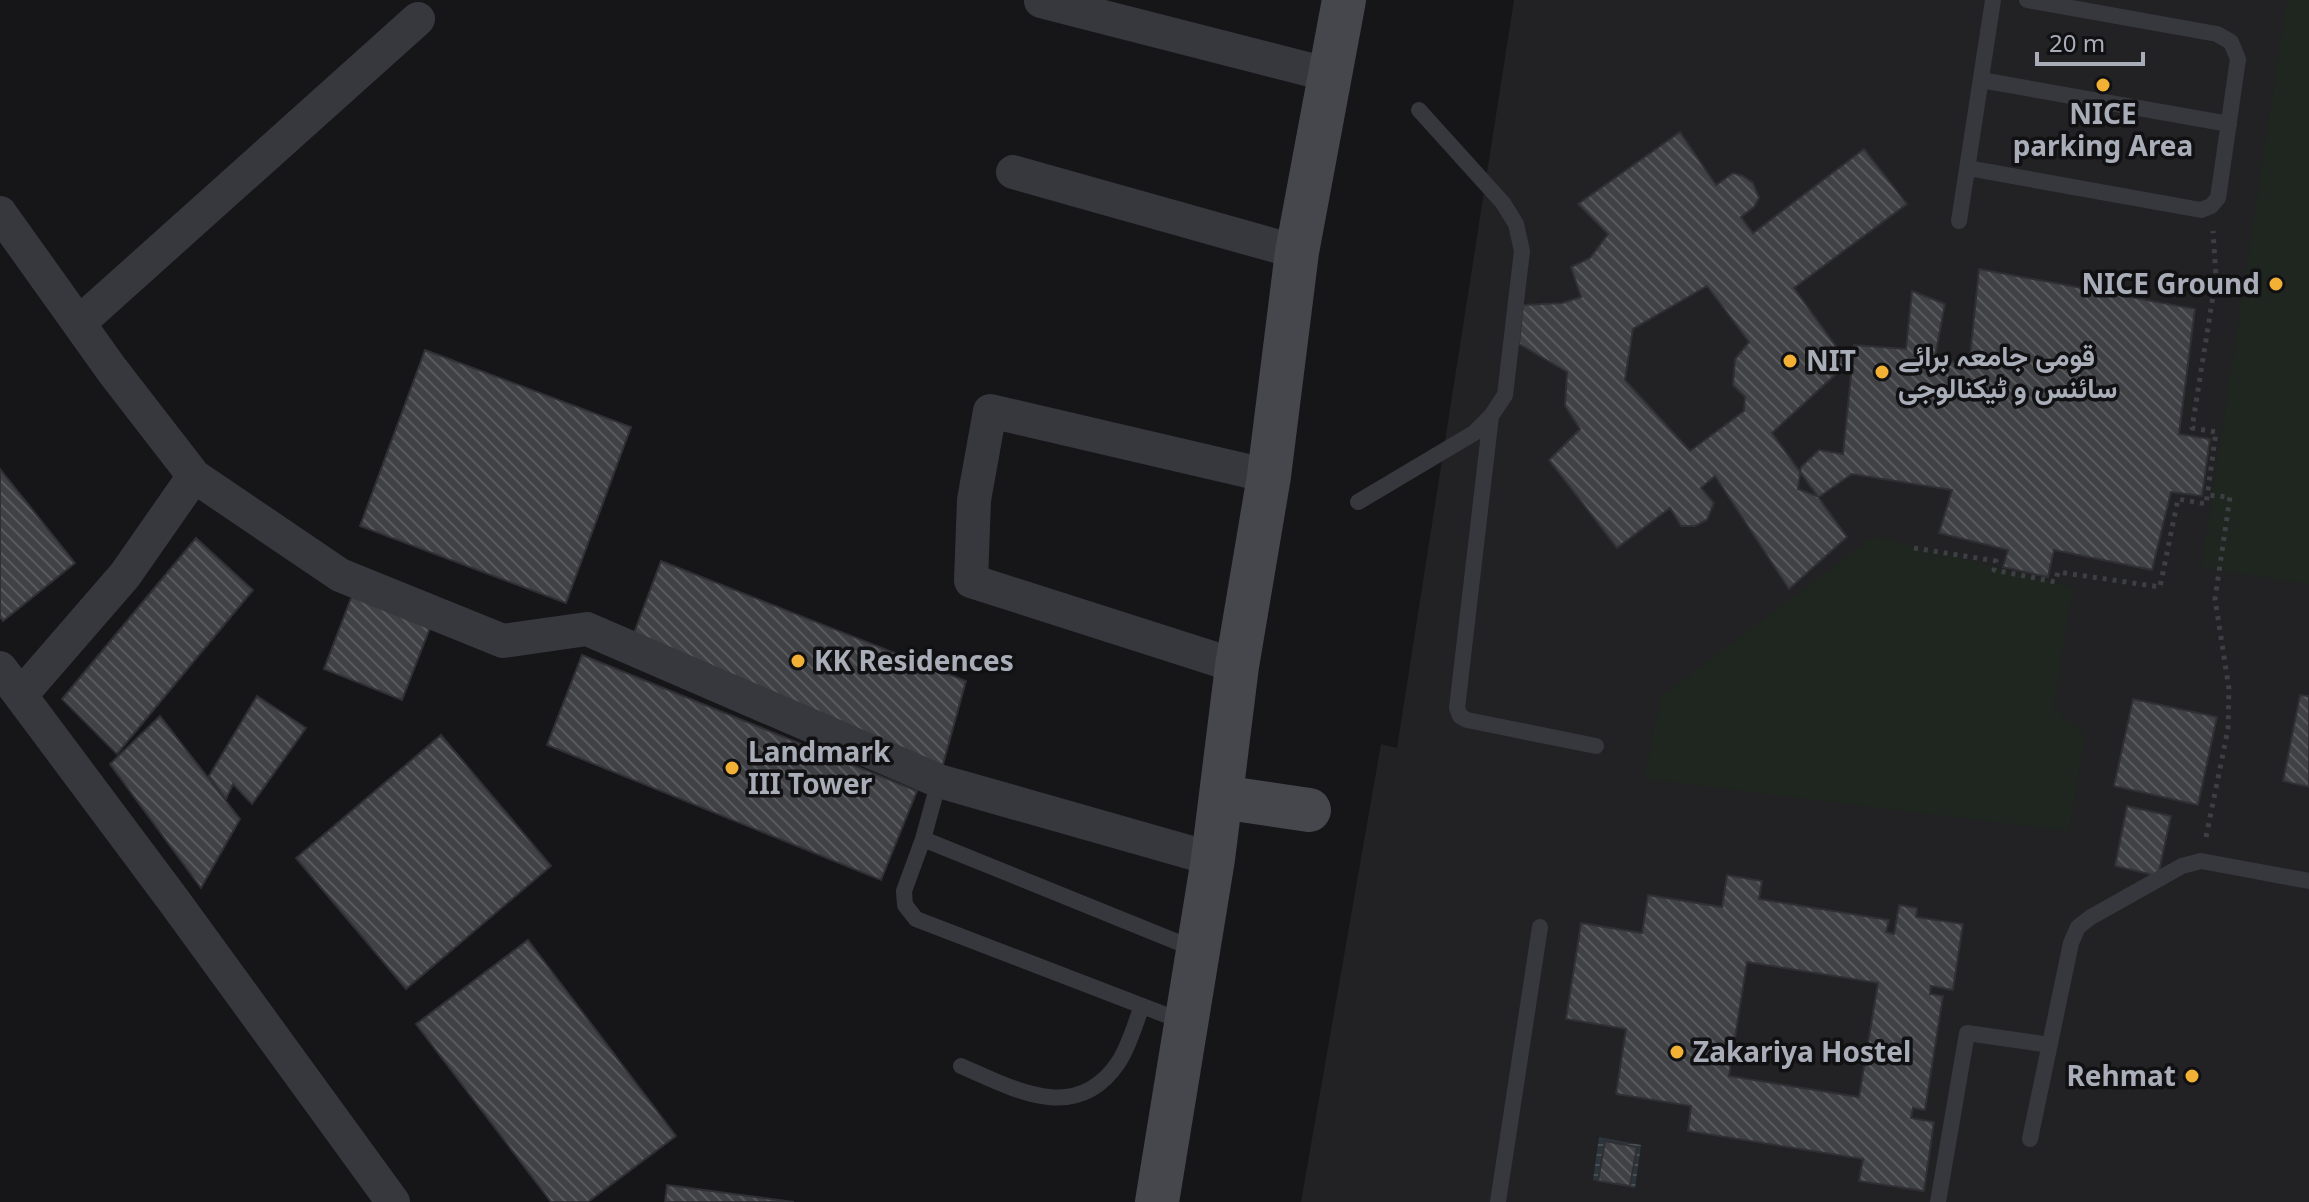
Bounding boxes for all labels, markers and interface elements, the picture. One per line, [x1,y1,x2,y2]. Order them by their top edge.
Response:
scale bar [2037,16,2143,66]
text: 20 m [2049,26,2105,59]
marker: NICE parking Area [2094,76,2112,94]
place label: NICE parking Area [2013,94,2193,164]
place label: NICE Ground [2082,264,2260,302]
marker: NICE Ground [2267,275,2285,293]
place label: قومی جامعہ برائے سائنس و ٹیکنالوجی [1898,336,2117,406]
place label: NIT [1806,341,1856,379]
marker: NIT [1781,352,1799,370]
marker: قومی جامعہ برائے سائنس و ٹیکنالوجی [1873,363,1891,381]
place label: KK Residences [814,641,1014,679]
marker: KK Residences [789,652,807,670]
place label: Landmark III Tower [748,732,891,802]
marker: Landmark III Tower [723,759,741,777]
place label: Zakariya Hostel [1693,1032,1911,1070]
marker: Zakariya Hostel [1668,1043,1686,1061]
place label: Rehmat [2066,1056,2176,1094]
marker: Rehmat [2183,1067,2201,1085]

